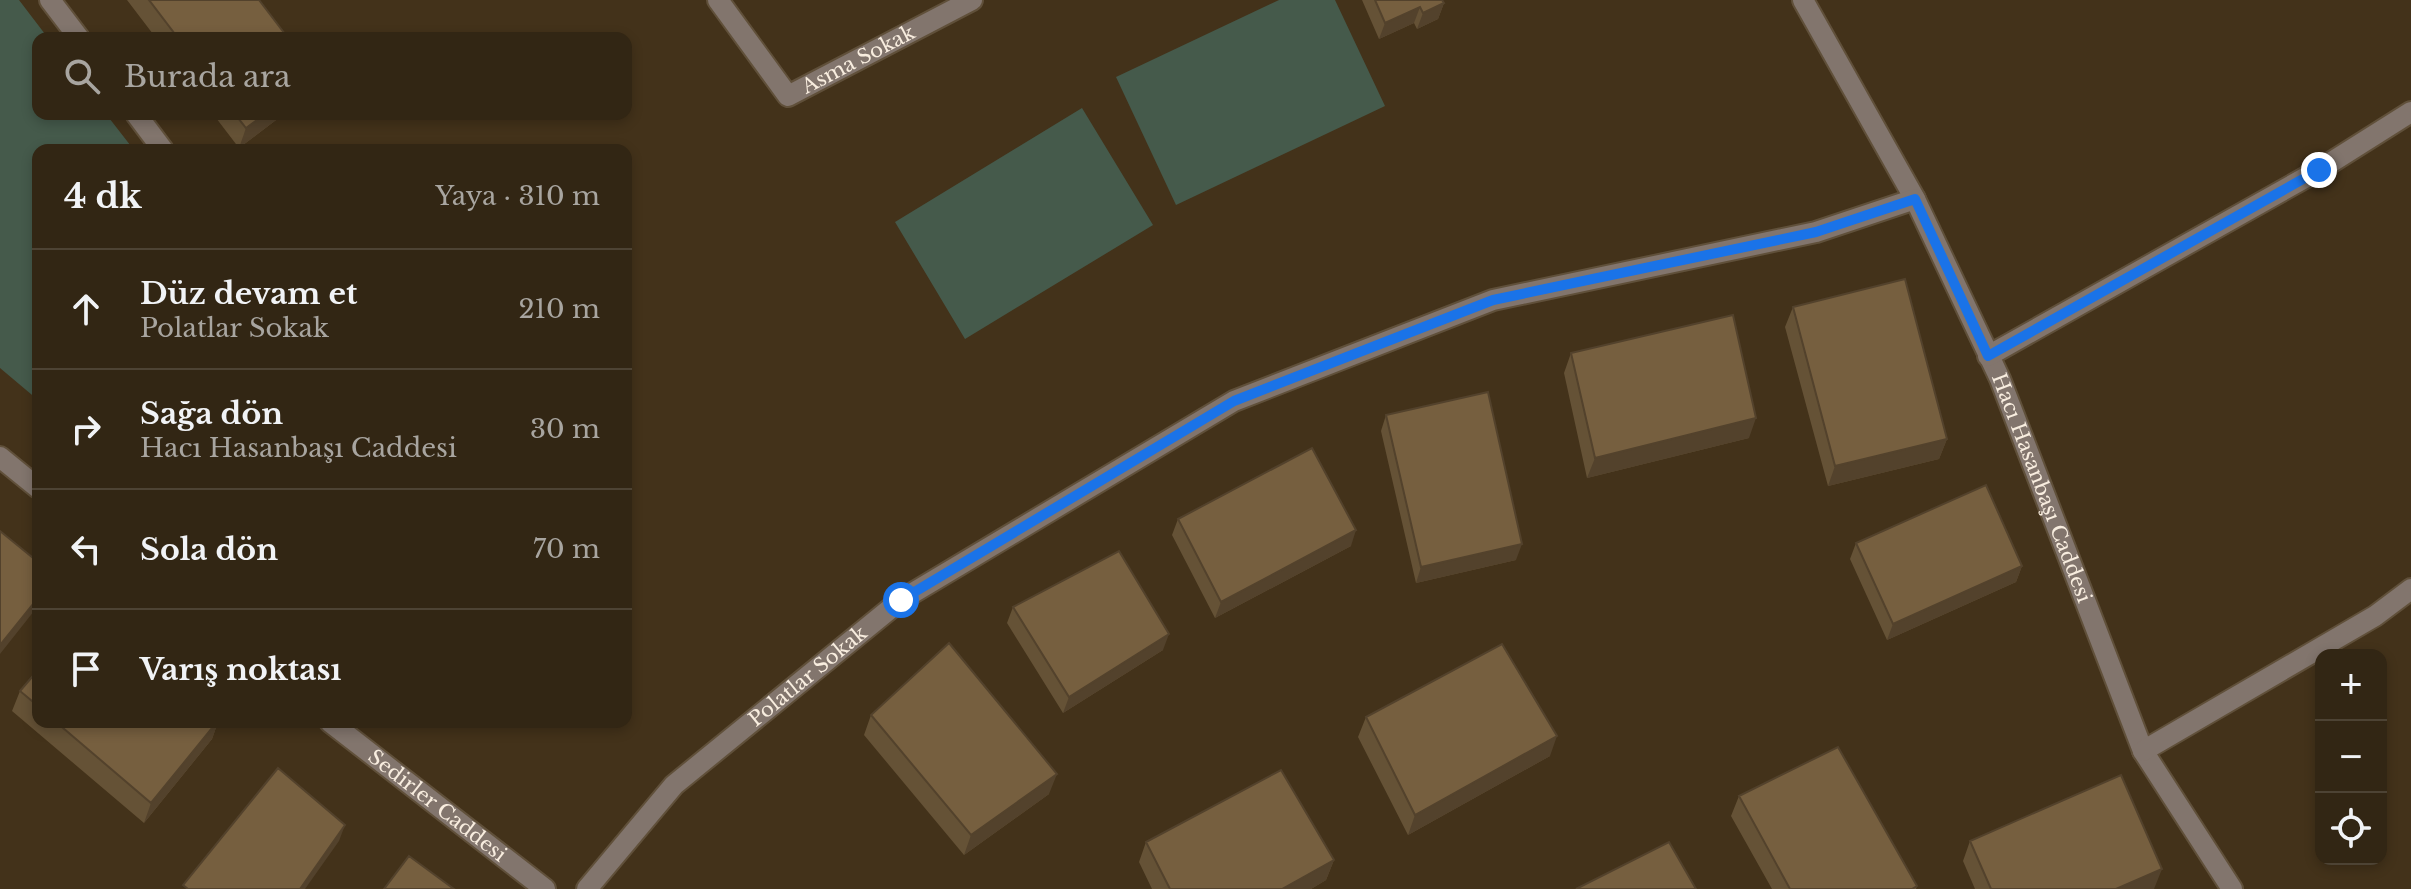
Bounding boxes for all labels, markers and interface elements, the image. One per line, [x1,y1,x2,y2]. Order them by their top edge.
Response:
street label: Asma Sokak [797,20,919,99]
search box [32,32,632,120]
icon: search [60,54,104,98]
text: Burada ara [124,58,291,95]
route end [2301,152,2337,188]
text: 4 dk [64,175,142,217]
text: Yaya · 310 m [435,180,600,212]
text: Düz devam et [140,275,358,312]
icon: ahead [64,287,108,331]
text: 210 m [518,293,600,325]
text: Polatlar Sokak [140,312,329,344]
street label: Hacı Hasanbaşı Caddesi [1987,370,2097,606]
text: Sağa dön [140,395,283,432]
icon: right [64,407,108,451]
text: 30 m [530,413,600,445]
text: Hacı Hasanbaşı Caddesi [140,432,457,464]
icon: left [64,527,108,571]
text: Sola dön [140,531,278,568]
text: 70 m [533,533,600,565]
route start [883,582,919,618]
street label: Polatlar Sokak [744,620,872,731]
icon: arrive [64,647,108,691]
map controls [2315,649,2387,865]
button: + [2315,649,2387,721]
text: Varış noktası [140,651,341,688]
button: − [2315,721,2387,793]
street label: Sedirler Caddesi [363,744,511,867]
button: locate [2315,793,2387,865]

